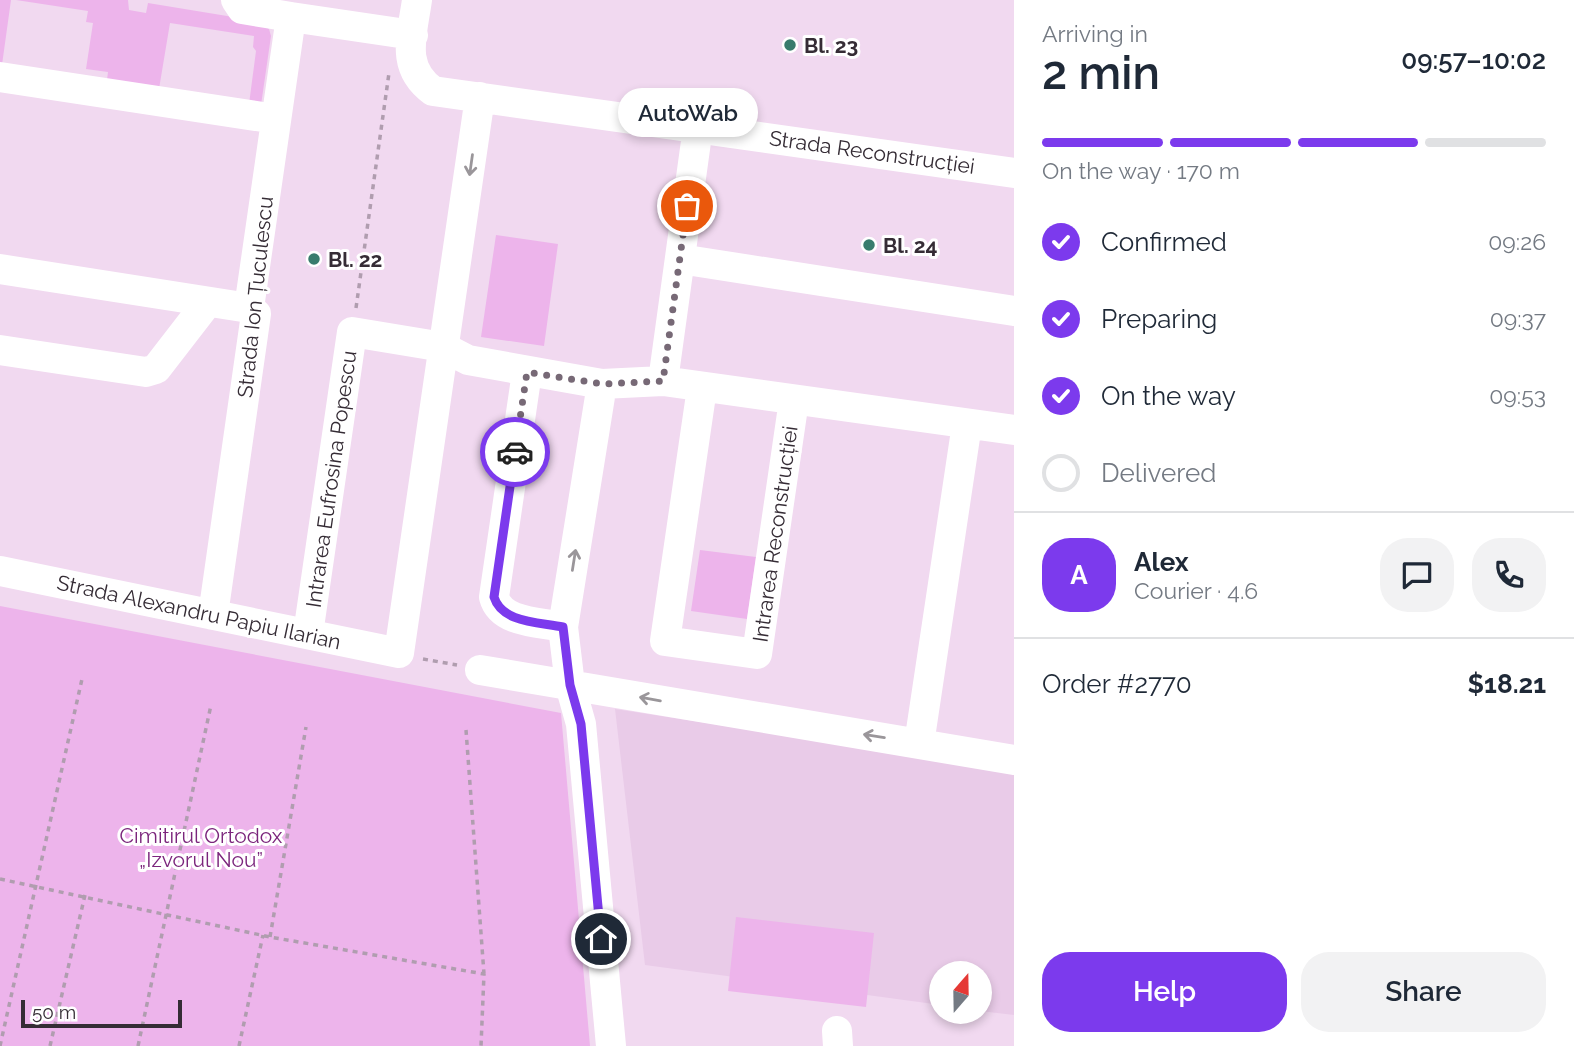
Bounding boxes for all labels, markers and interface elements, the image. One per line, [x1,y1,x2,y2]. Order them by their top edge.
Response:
text: Arriving in [1042,20,1148,47]
place label: Bl. 23 [804,33,858,58]
marker: Bl. 23 [782,37,798,53]
text: 09:57–10:02 [1401,45,1546,75]
text: 2 min [1042,46,1160,100]
callout: AutoWab [617,87,757,136]
text: AutoWab [638,99,738,126]
street label: Strada Reconstrucției [768,125,976,179]
one-way arrow [464,153,477,176]
text: On the way · 170 m [1042,157,1240,184]
pin [657,176,717,236]
icon: bag [668,187,706,225]
street label: Strada Ion Țuculescu [232,195,278,399]
icon: check [1042,223,1080,261]
text: Confirmed [1101,227,1227,257]
text: 09:26 [1488,228,1546,255]
place label: Bl. 24 [883,233,938,258]
marker: Bl. 24 [861,237,877,253]
place label: Bl. 22 [328,247,382,272]
marker: Bl. 22 [306,251,322,267]
icon: check [1042,300,1080,338]
text: Preparing [1101,304,1217,334]
text: 09:37 [1490,305,1546,332]
street label: Intrarea Eufrosina Popescu [301,349,361,609]
icon: check [1042,377,1080,415]
text: On the way [1101,381,1236,411]
text: 09:53 [1489,382,1546,409]
courier [480,417,550,487]
street label: Intrarea Reconstrucției [747,424,803,644]
icon: car [496,433,534,471]
text: Delivered [1101,458,1216,488]
button: chat [1380,538,1454,612]
button: phone [1472,538,1546,612]
text: Alex [1134,547,1189,577]
one-way arrow [568,549,581,572]
text: A [1070,560,1088,590]
street label: Strada Alexandru Papiu Ilarian [55,570,343,654]
text: Courier · 4.6 [1134,577,1258,604]
text: Order #2770 [1042,669,1192,699]
text: $18.21 [1468,669,1546,699]
one-way arrow [639,692,662,705]
one-way arrow [863,729,886,743]
park label: Cimitirul Ortodox „Izvorul Nou” [120,823,283,872]
pin [571,909,631,969]
icon: home [582,920,620,958]
button: Help [1042,952,1287,1032]
button: Share [1301,952,1546,1032]
north arrow [929,961,992,1024]
map controls [929,961,992,1024]
scale bar [21,997,182,1029]
text: 50 m [32,1001,76,1023]

